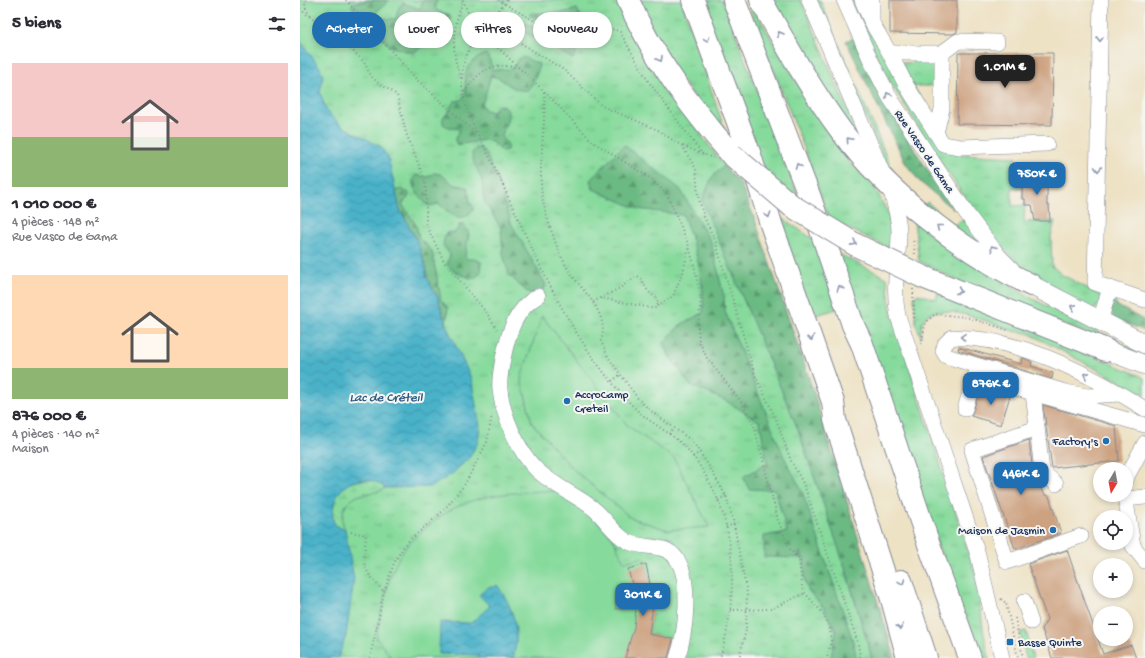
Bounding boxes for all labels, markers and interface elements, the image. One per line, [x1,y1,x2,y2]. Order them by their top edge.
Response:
chip: Acheter [312,12,386,48]
chip: Louer [394,12,453,48]
chip: Filtres [461,12,525,48]
chip: Nouveau [533,12,612,48]
icon: filters [266,13,288,35]
text: 5 biens [12,14,61,34]
one-way arrow [777,31,784,38]
one-way arrow [703,36,711,43]
one-way arrow [1096,36,1104,42]
one-way arrow [655,55,662,62]
pin: 1.01M € [968,55,1042,89]
text: 1.01M € [984,60,1026,75]
icon: home [114,89,186,161]
one-way arrow [886,92,893,99]
street label: Rue Vasco de Gama [890,108,957,197]
one-way arrow [847,137,854,144]
one-way arrow [794,162,802,169]
pin: 750K € [1004,162,1070,196]
one-way arrow [1093,166,1102,172]
text: 750K € [1018,167,1056,182]
text: 1 010 000 € [12,195,96,215]
one-way arrow [763,211,772,218]
text: 4 pièces · 148 m² [12,215,99,230]
one-way arrow [937,225,944,232]
text: Rue Vasco de Gama [12,230,117,245]
one-way arrow [850,239,857,246]
one-way arrow [991,246,998,253]
one-way arrow [837,285,845,292]
one-way arrow [956,287,963,295]
icon: home [114,301,186,373]
one-way arrow [1070,304,1077,312]
one-way arrow [960,333,966,342]
one-way arrow [806,334,814,341]
pin: 876K € [958,372,1024,406]
one-way arrow [1083,372,1090,380]
text: 876K € [972,377,1010,392]
place label: AccroCamp Creteil [575,389,628,417]
water label: Lac de Créteil [350,391,424,406]
marker: AccroCamp Creteil [562,396,572,406]
text: 876 000 € [12,407,86,427]
text: 4 pièces · 140 m² [12,427,100,442]
place label: Factory's [1051,436,1099,450]
marker: Factory's [1101,436,1111,446]
text: Maison [12,442,49,457]
pin: 446K € [988,462,1054,496]
north arrow [1093,462,1133,502]
map controls [1093,462,1133,646]
text: 446K € [1003,467,1039,482]
button: locate [1093,510,1133,550]
place label: Maison de Jasmin [958,525,1045,539]
marker: Maison de Jasmin [1048,525,1058,535]
button: + [1093,558,1133,598]
one-way arrow [897,579,906,586]
pin: 301K € [610,583,676,617]
text: 301K € [624,588,662,603]
button: − [1093,606,1133,646]
one-way arrow [895,624,904,631]
marker: Basse Quinte [1005,637,1015,647]
place label: Basse Quinte [1017,637,1083,651]

